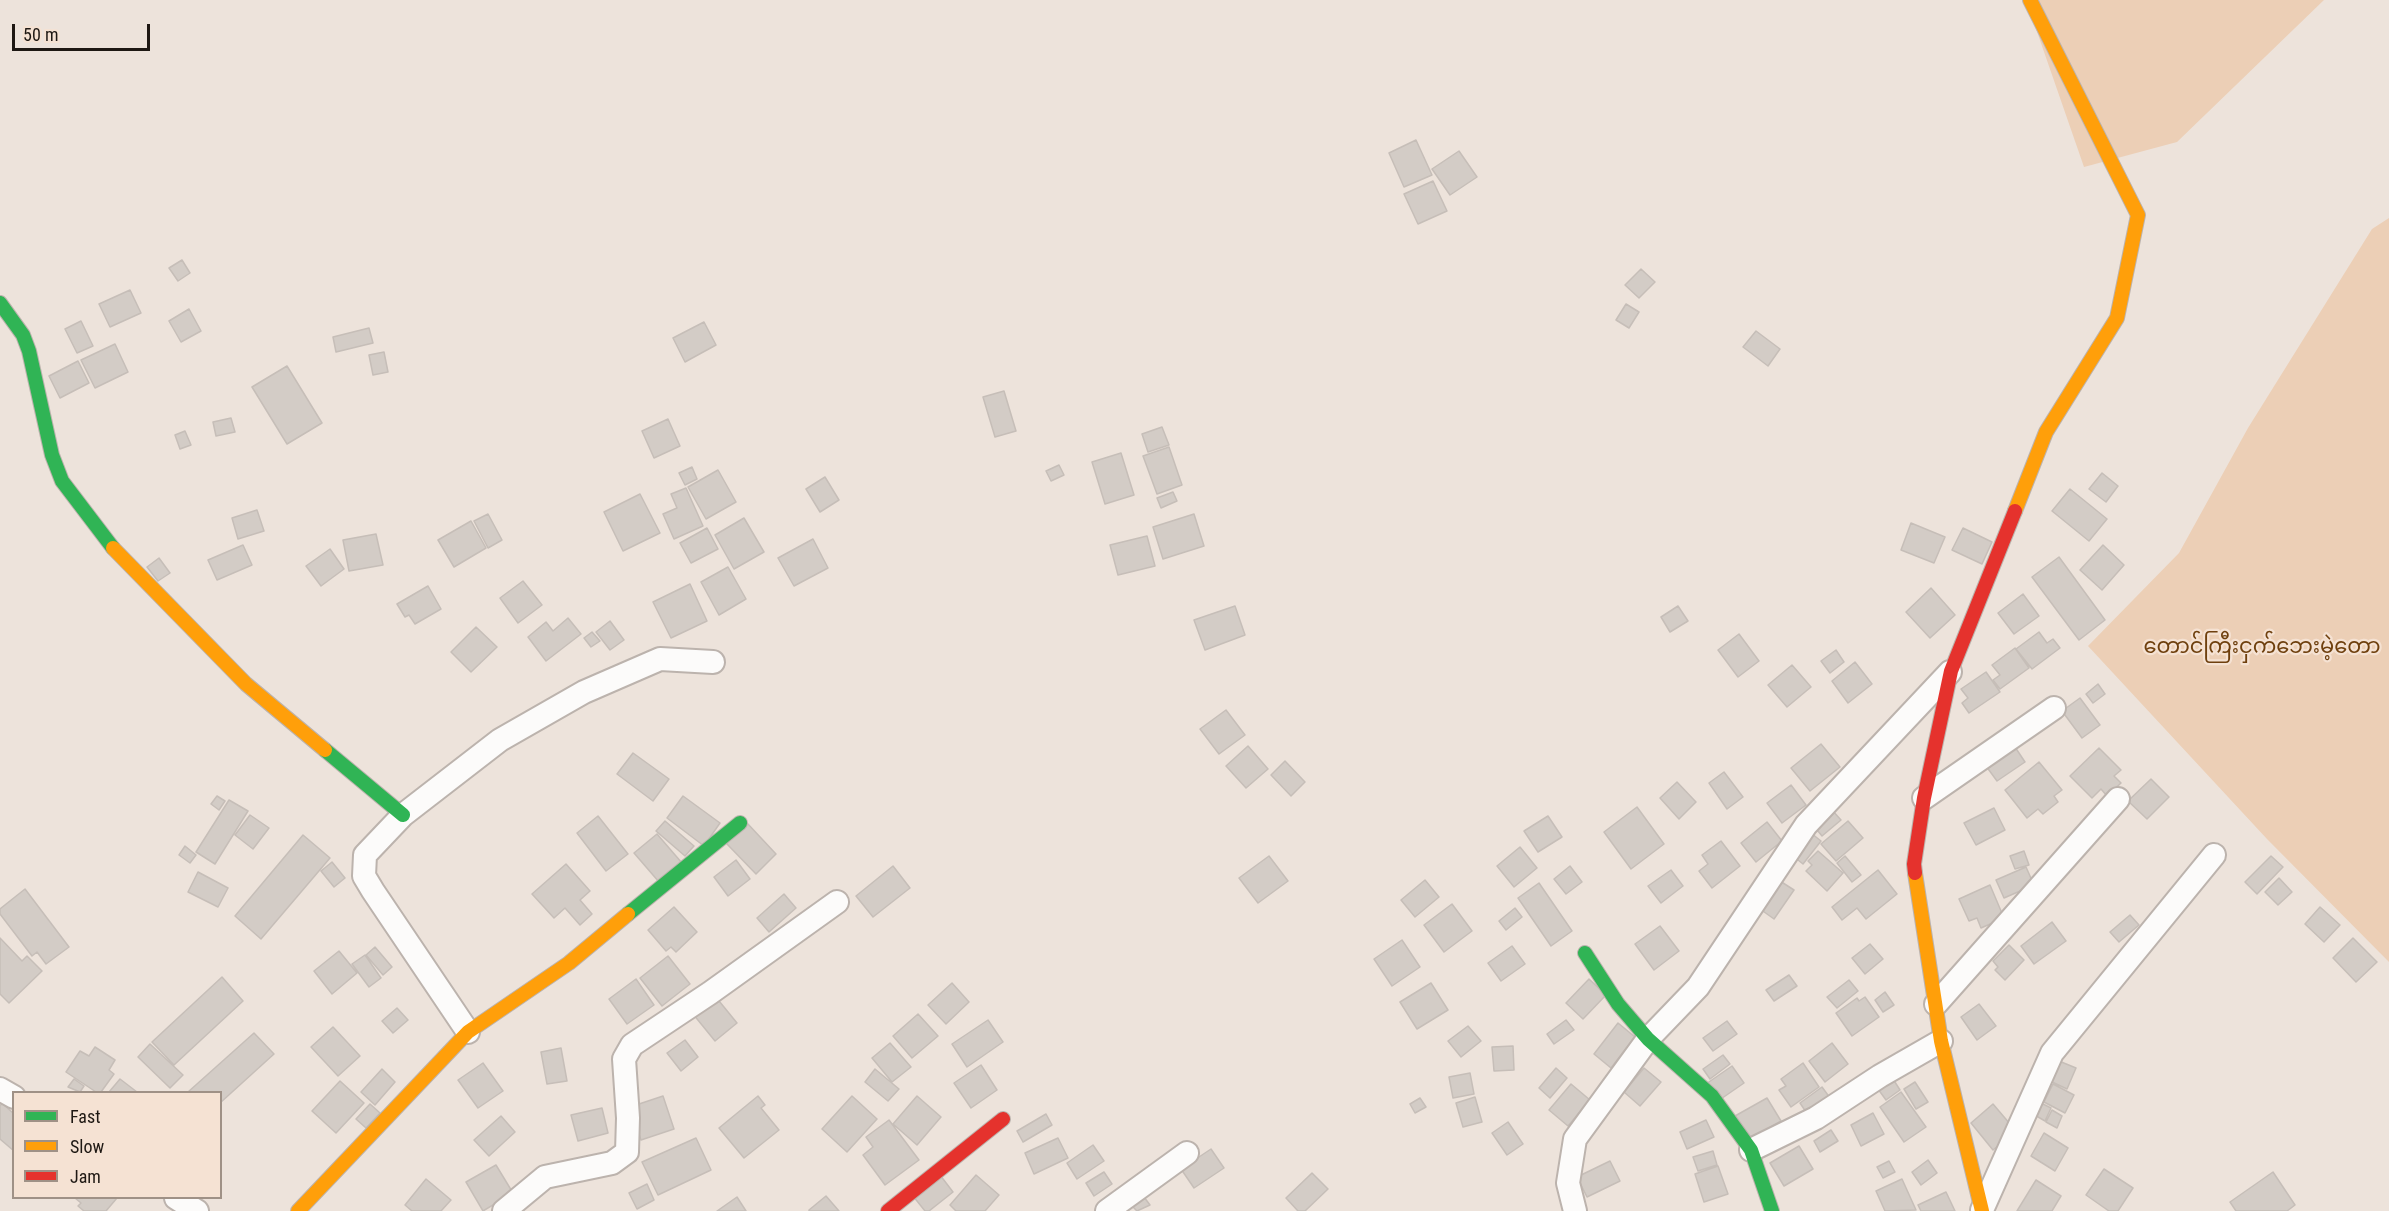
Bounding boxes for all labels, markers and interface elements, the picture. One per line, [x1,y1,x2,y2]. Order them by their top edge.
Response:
scale bar [15,12,153,50]
text: 50 m [23,24,58,45]
park label: တောင်ကြီးငှက်ဘေးမဲ့တော [2144,635,2380,661]
legend [12,1091,222,1199]
text: Fast [70,1106,101,1127]
text: Slow [70,1136,104,1157]
text: Jam [70,1166,101,1187]

